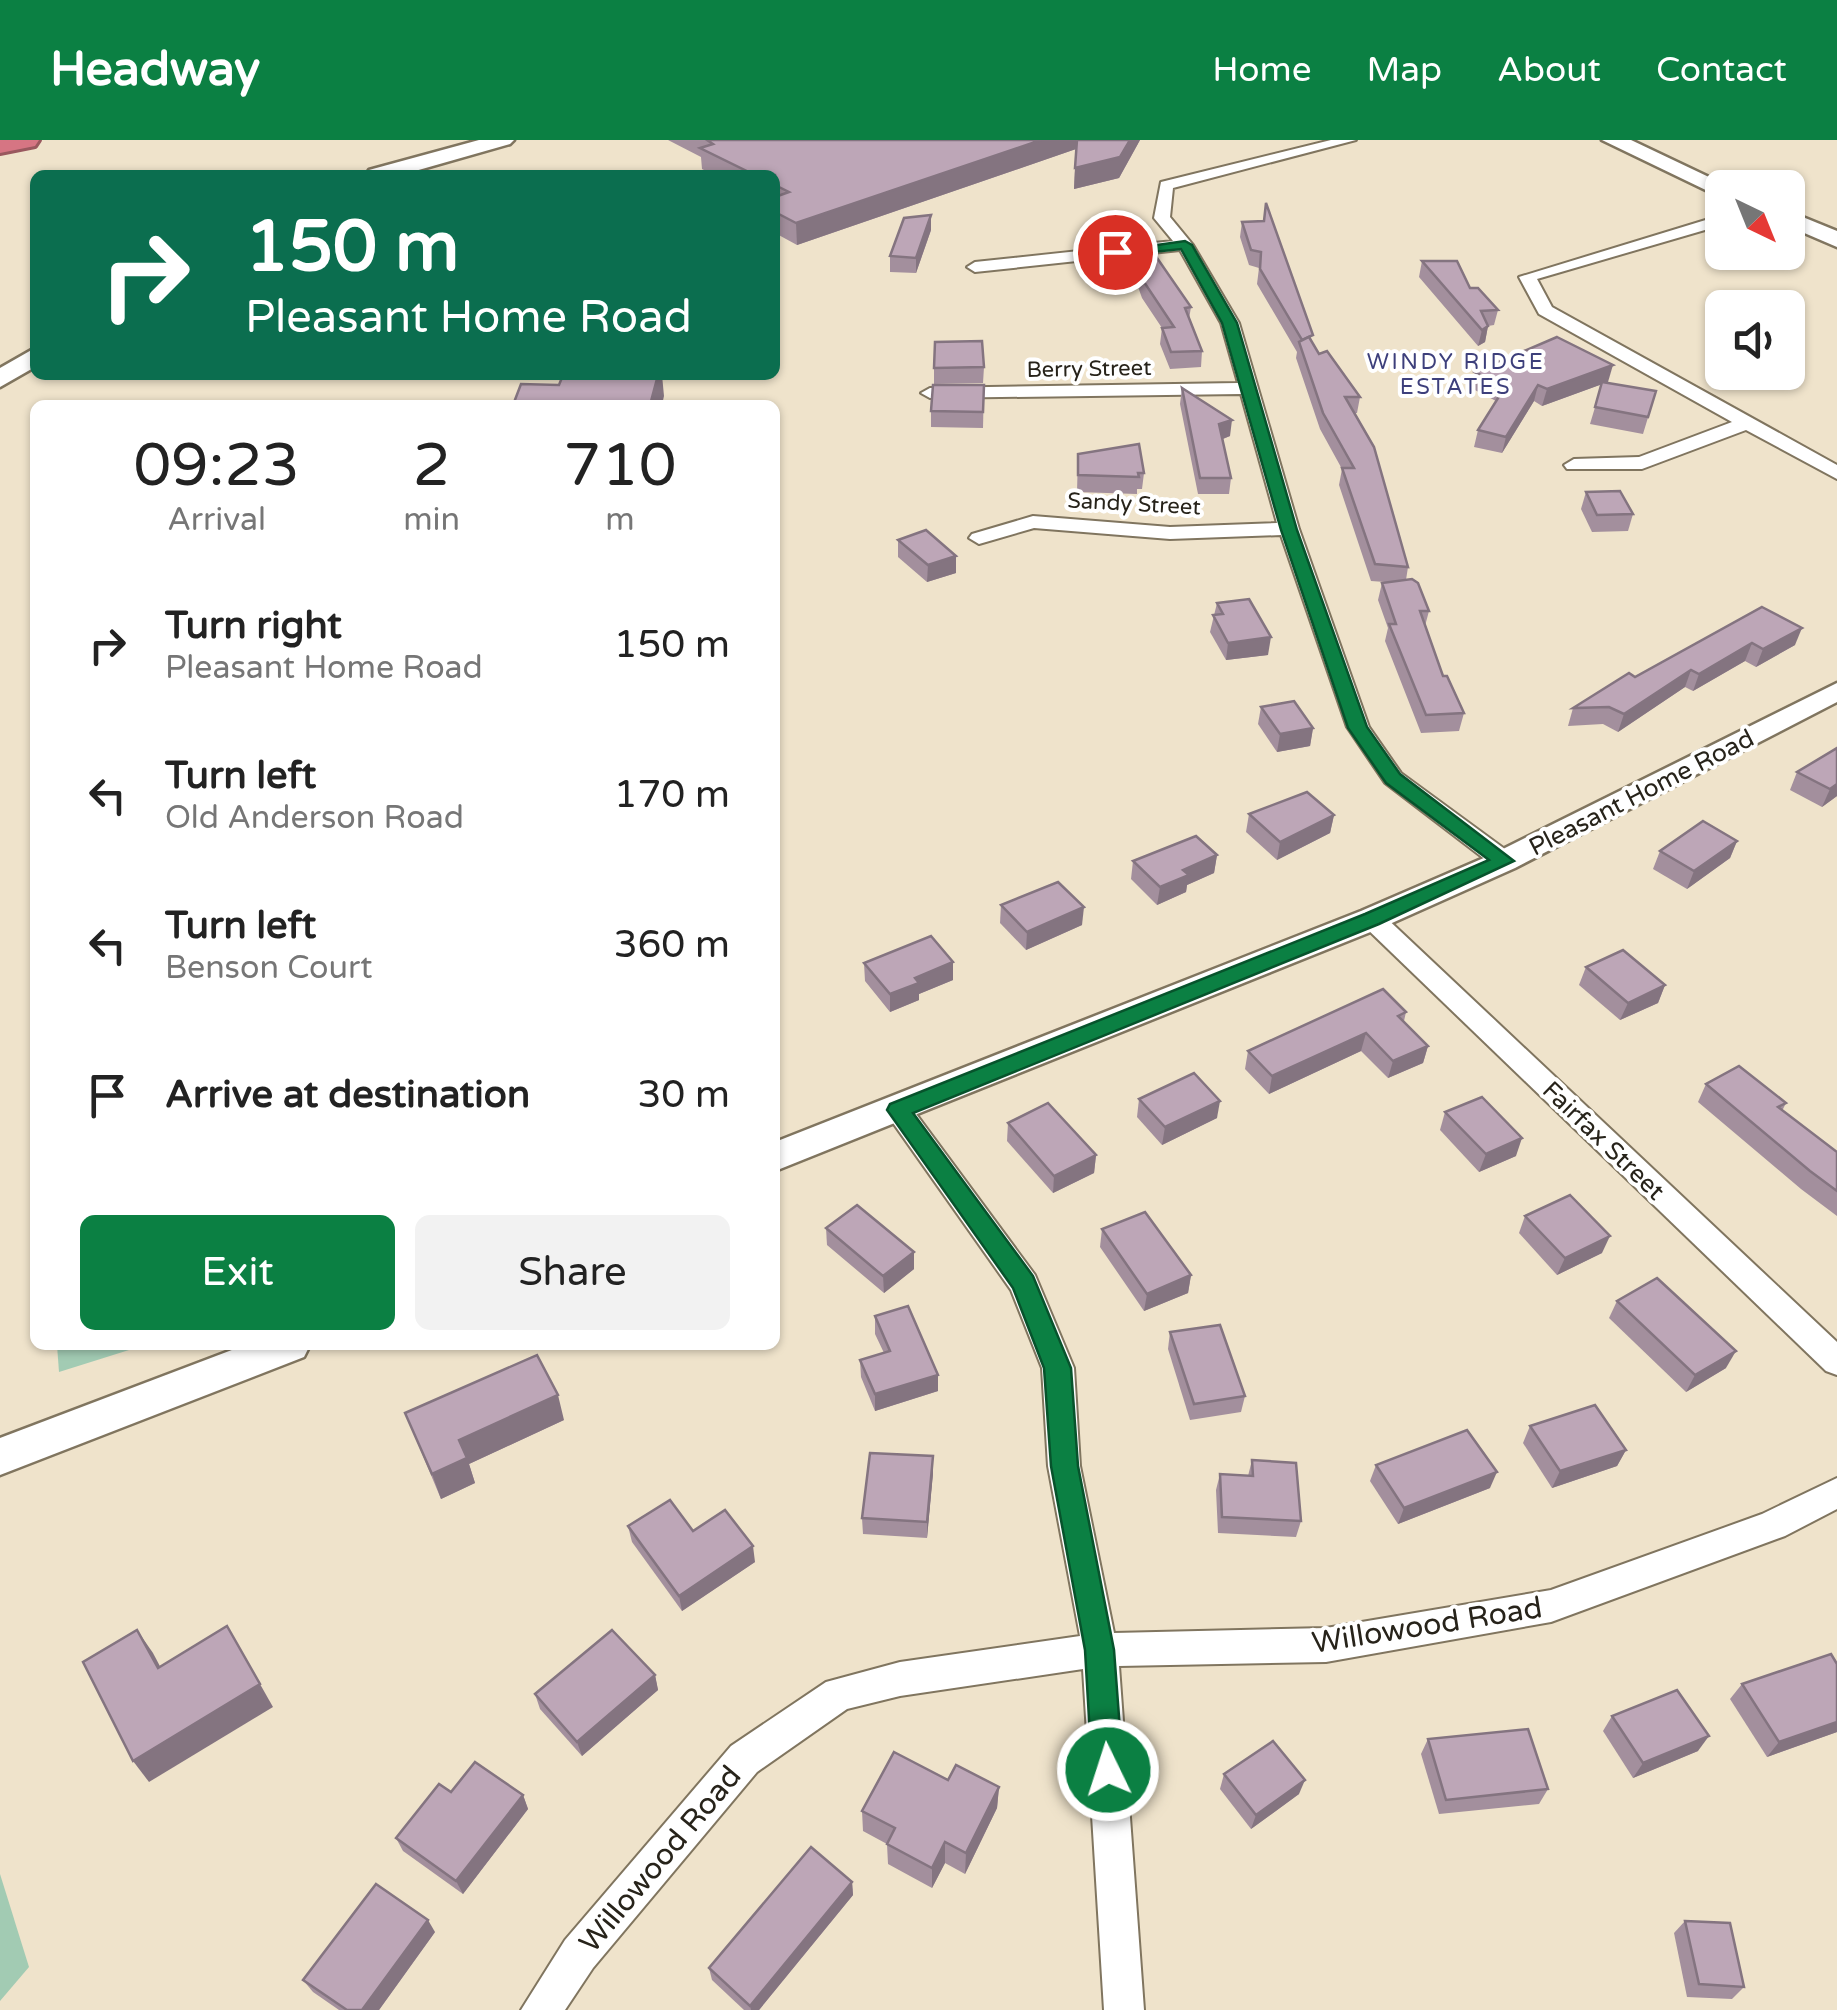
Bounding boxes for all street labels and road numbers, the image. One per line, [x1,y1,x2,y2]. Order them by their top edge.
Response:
street label: Berry Street [1026,355,1152,383]
street label: Sandy Street [1067,488,1201,520]
street label: Pleasant Home Road [1524,723,1759,863]
street label: Fairfax Street [1536,1075,1671,1207]
street label: Willowood Road [1309,1589,1545,1662]
street label: Willowood Road [571,1758,749,1960]

